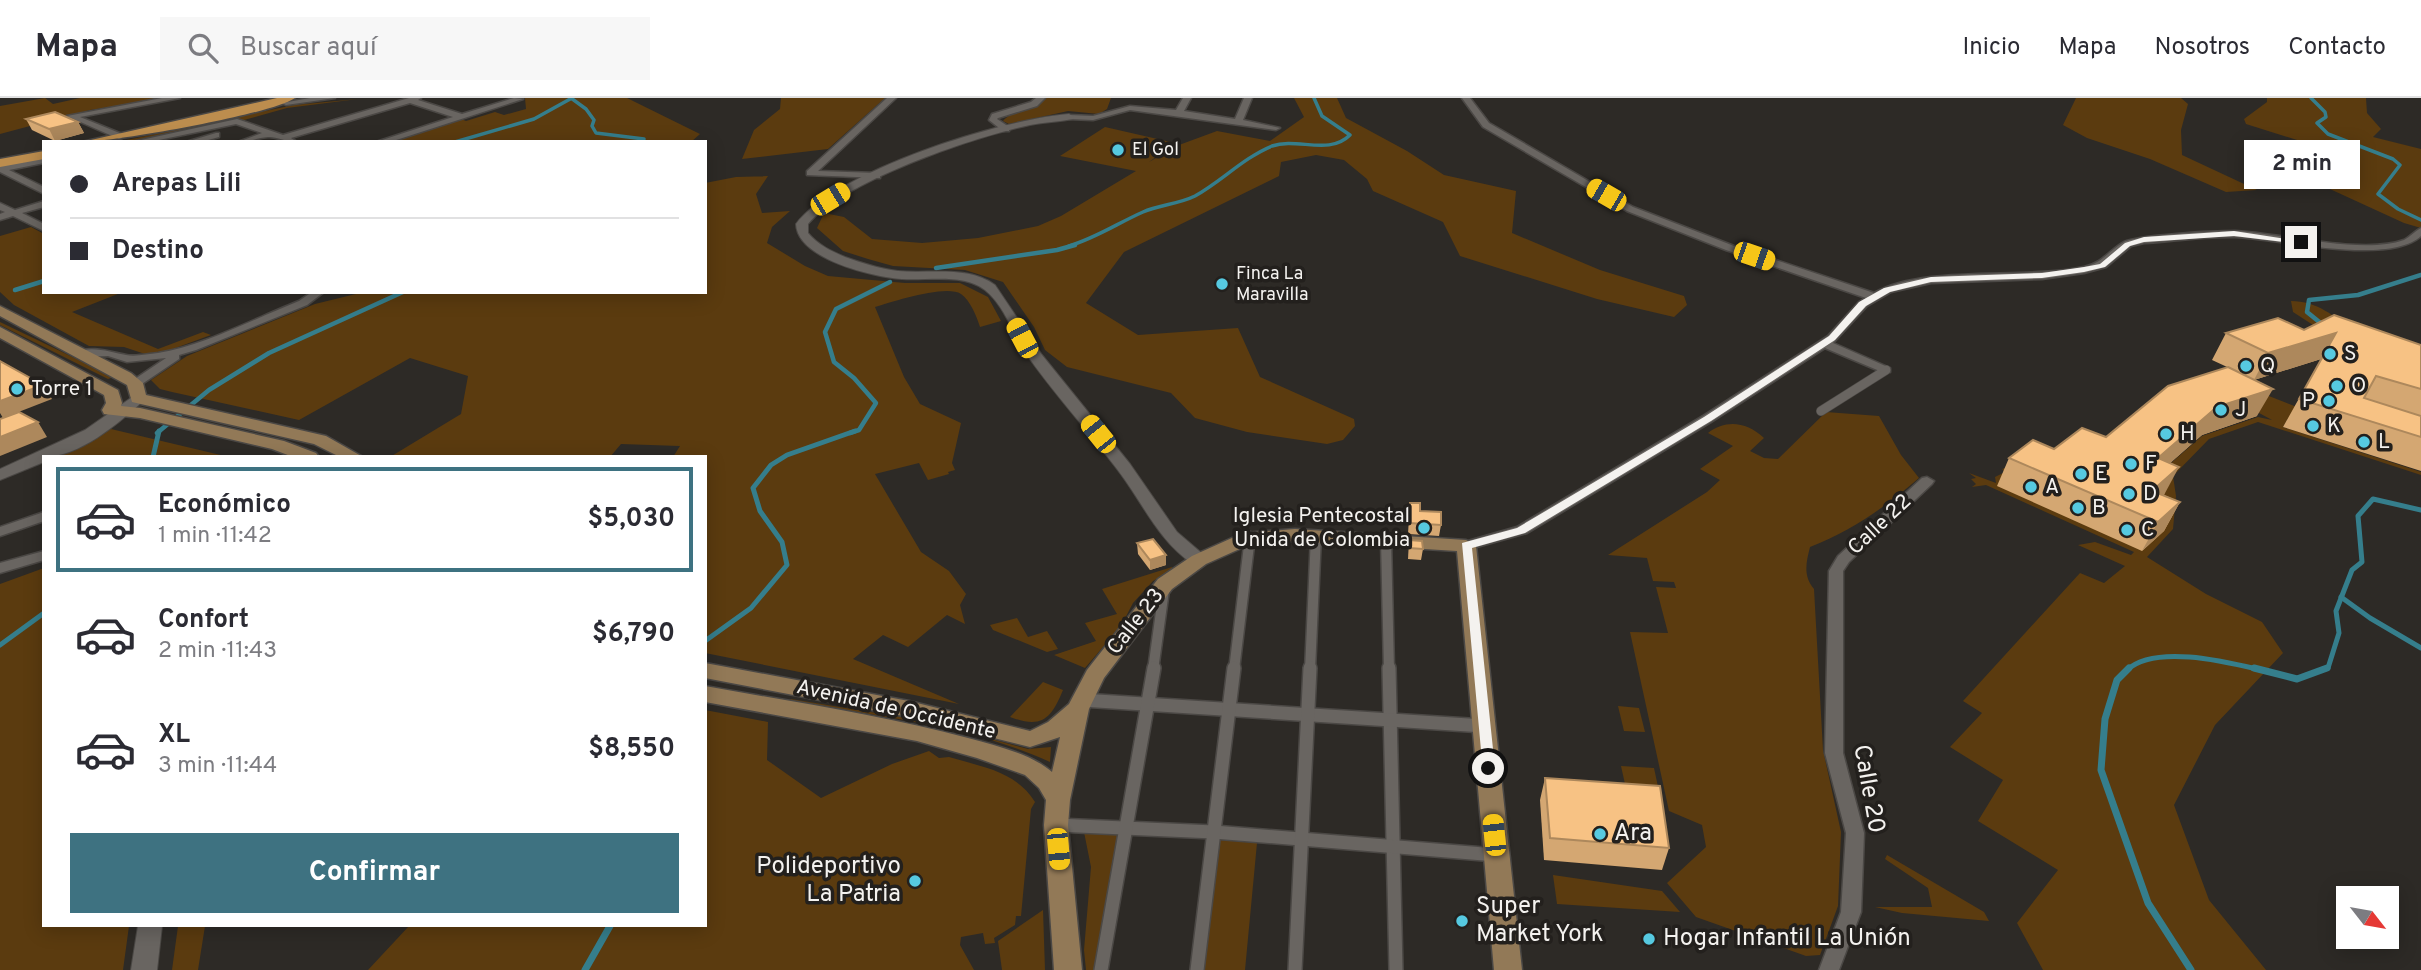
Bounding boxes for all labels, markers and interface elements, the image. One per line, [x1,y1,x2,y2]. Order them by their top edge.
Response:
search box [160,17,650,80]
text: Mapa [35,27,118,69]
icon: search [184,29,222,67]
text: Buscar aquí [240,32,377,65]
text: Inicio [1963,33,2020,63]
text: Mapa [2058,33,2117,63]
text: Nosotros [2155,33,2250,63]
text: Contacto [2288,33,2386,63]
place label: El Gol [1132,139,1179,162]
callout: 2 min [2243,141,2359,190]
marker: El Gol [1110,142,1126,158]
text: 2 min [2272,150,2332,179]
text: Arepas Lili [112,168,241,201]
car [1583,175,1630,215]
car [807,179,854,219]
route end [2285,226,2317,258]
text: Destino [112,235,204,268]
car [1731,239,1778,273]
place label: Finca La Maravilla [1236,263,1308,307]
marker: Finca La Maravilla [1214,276,1230,292]
car [1003,315,1042,361]
place label: S [2344,341,2357,368]
marker: S [2322,346,2338,362]
place label: Q [2260,353,2275,380]
marker: Q [2238,358,2254,374]
place label: O [2351,373,2366,400]
place label: Torre 1 [31,376,93,403]
marker: O [2329,378,2345,394]
marker: Torre 1 [9,381,25,397]
place label: P [2302,388,2315,415]
marker: P [2321,393,2337,409]
place label: J [2235,397,2246,424]
marker: J [2213,402,2229,418]
car [1077,411,1120,457]
place label: K [2327,413,2341,440]
marker: K [2305,418,2321,434]
place label: H [2180,421,2195,448]
marker: H [2158,426,2174,442]
place label: L [2378,429,2390,456]
marker: L [2356,434,2372,450]
place label: F [2145,451,2157,478]
marker: F [2123,456,2139,472]
place label: E [2095,461,2108,488]
marker: E [2073,466,2089,482]
place label: A [2045,474,2059,501]
marker: A [2023,479,2039,495]
place label: D [2143,481,2157,508]
marker: D [2121,486,2137,502]
icon: car [74,488,137,551]
text: Económico [158,489,291,522]
street label: Calle 22 [1842,489,1918,561]
place label: B [2092,495,2106,522]
marker: B [2070,500,2086,516]
text: $5,030 [588,503,675,536]
place label: Iglesia Pentecostal Unida de Colombia [1233,503,1410,554]
place label: C [2141,517,2155,544]
marker: Iglesia Pentecostal Unida de Colombia [1416,520,1432,536]
text: 1 min · 11:42 [158,522,272,551]
marker: C [2119,522,2135,538]
street label: Calle 23 [1102,583,1170,661]
icon: car [74,603,137,666]
text: Confort [158,604,249,637]
text: $6,790 [592,618,675,651]
text: 2 min · 11:43 [158,637,277,666]
street label: Avenida de Occidente [794,674,998,746]
icon: car [74,718,137,781]
text: XL [158,719,190,752]
text: $8,550 [588,733,675,766]
street label: Calle 20 [1845,742,1891,836]
text: 3 min · 11:44 [158,752,277,781]
route start [1472,752,1504,784]
car [1482,813,1507,857]
place label: Ara [1614,819,1652,849]
marker: Ara [1592,826,1608,842]
car [1046,827,1071,871]
button: Confirmar [70,833,679,913]
place label: Polideportivo La Patria [756,852,901,910]
marker: Polideportivo La Patria [907,873,923,889]
north arrow [2336,886,2399,948]
map controls [2336,886,2399,949]
place label: Super Market York [1476,892,1604,950]
marker: Super Market York [1454,913,1470,929]
place label: Hogar Infantil La Unión [1663,924,1911,954]
marker: Hogar Infantil La Unión [1641,931,1657,947]

